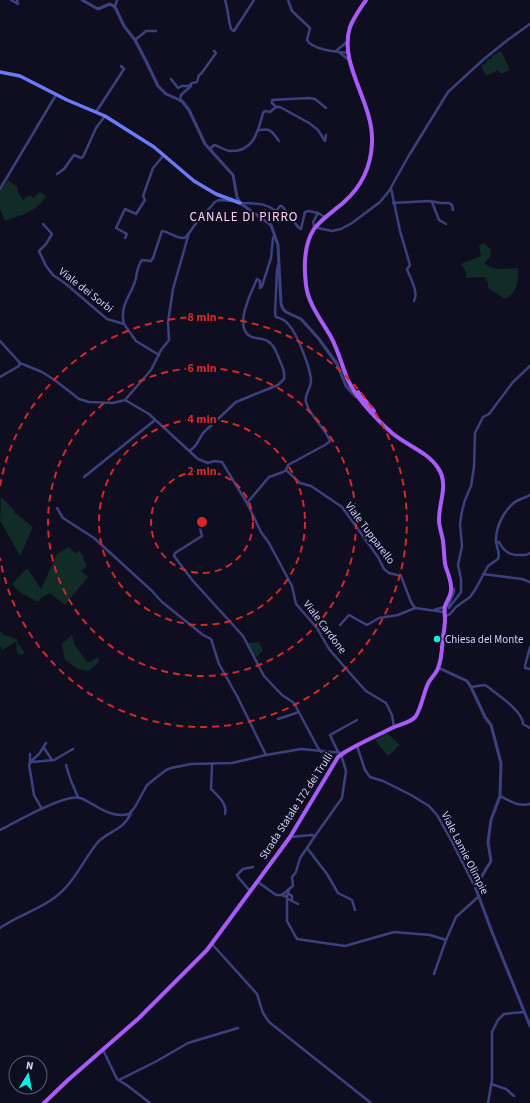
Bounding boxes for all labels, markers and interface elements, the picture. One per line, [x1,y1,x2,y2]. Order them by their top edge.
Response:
district label: CANALE DI PIRRO [190,208,298,226]
street label: Viale dei Sorbi [56,264,116,316]
text: 8 min [187,309,217,326]
text: 6 min [187,360,217,377]
text: 4 min [187,411,217,428]
text: 2 min [187,463,217,480]
street label: Viale Tupparello [342,499,398,567]
centre of rings [195,515,209,529]
street label: Viale Cardone [300,597,350,657]
place label: Chiesa del Monte [445,632,524,647]
marker: Chiesa del Monte [432,634,442,644]
street label: Strada Statale 172 dei Trulli [256,750,336,862]
street label: Viale Lamie Olimpie [438,809,493,897]
north arrow [8,1055,48,1095]
text: N [25,1058,35,1074]

